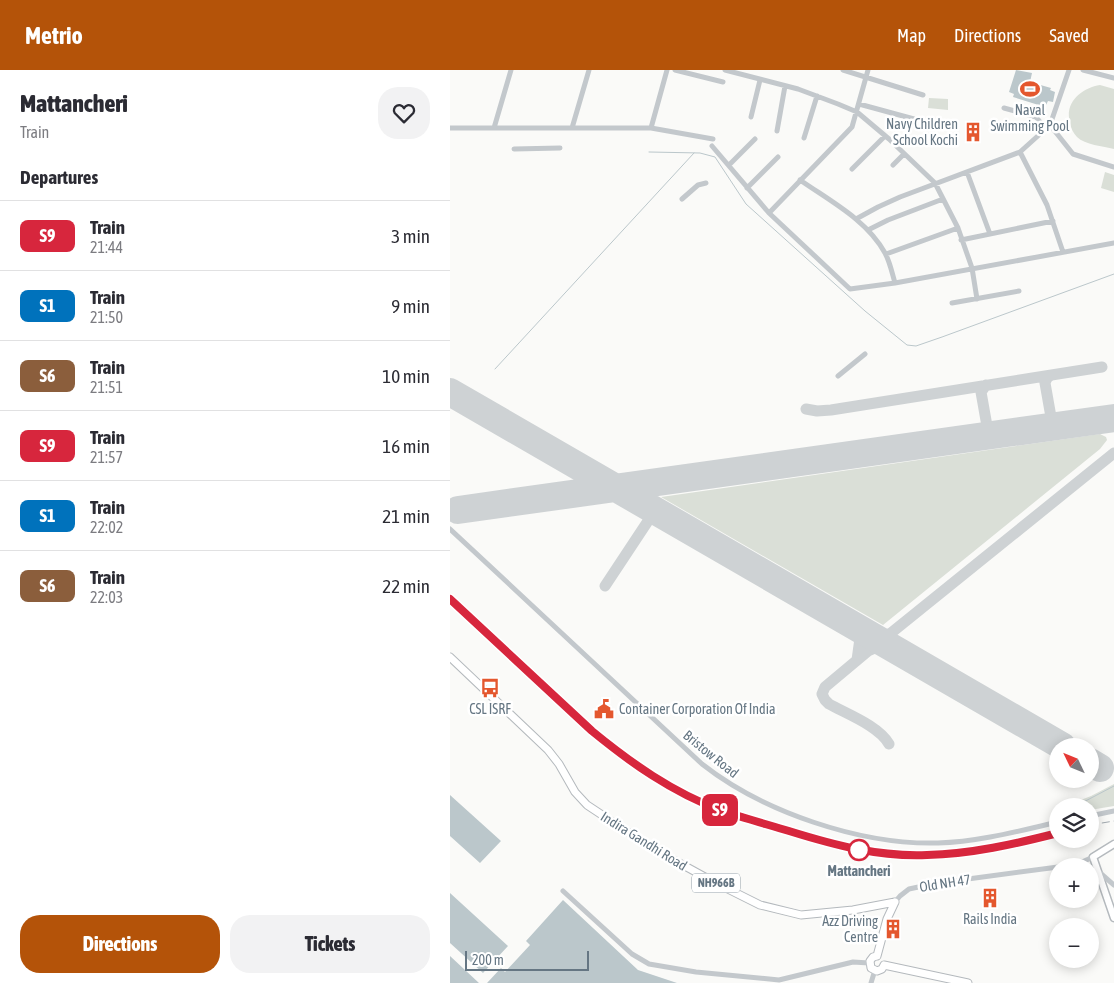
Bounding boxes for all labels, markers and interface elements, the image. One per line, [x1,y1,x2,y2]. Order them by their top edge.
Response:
text: Metrio [25,22,83,49]
text: Map [897,25,926,46]
text: Directions [954,25,1021,46]
text: Saved [1049,25,1089,46]
sports icon: Naval Swimming Pool [1019,78,1041,100]
button: heart [378,87,430,139]
text: Mattancheri [20,90,128,117]
place label: Naval Swimming Pool [990,102,1070,134]
place label: Navy Children School Kochi [886,116,958,148]
building icon: Navy Children School Kochi [962,121,984,143]
text: Train [20,123,49,141]
text: Departures [20,166,98,188]
text: Train [90,216,125,238]
text: S9 [39,225,56,246]
text: 3 min [391,225,430,247]
text: 21:44 [90,238,123,256]
text: Train [90,286,125,308]
text: S1 [39,295,56,316]
text: 9 min [391,295,430,317]
text: 21:50 [90,308,123,326]
text: Train [90,356,125,378]
text: S6 [39,365,56,386]
text: 10 min [382,365,430,387]
text: 21:51 [90,378,123,396]
text: Train [90,426,125,448]
text: S9 [39,435,56,456]
text: 16 min [382,435,430,457]
text: 21:57 [90,448,123,466]
text: Train [90,496,125,518]
text: S1 [39,505,56,526]
text: 21 min [382,505,430,527]
text: 22:02 [90,518,123,536]
text: Train [90,566,125,588]
text: S6 [39,575,56,596]
text: 22 min [382,575,430,597]
text: 22:03 [90,588,123,606]
bus stop icon: CSL ISRF [479,677,501,699]
public building icon: Container Corporation Of India [593,698,615,720]
place label: CSL ISRF [469,701,511,717]
place label: Container Corporation Of India [619,701,775,717]
street label: Bristow Road [680,727,742,781]
north arrow [1049,738,1099,788]
map controls [1049,738,1099,968]
line badge: S9 [698,794,742,826]
button: layers [1049,798,1099,848]
text: S9 [712,799,728,820]
street label: Indira Gandhi Road [598,808,690,874]
marker: Mattancheri [848,839,870,861]
button: + [1049,858,1099,908]
place label: Mattancheri [828,863,890,879]
street label: Old NH 47 [918,871,972,895]
road number: NH966B [692,874,740,892]
building icon: Rails India [979,887,1001,909]
place label: Rails India [963,911,1017,927]
place label: Azz Driving Centre [822,913,878,945]
button: Directions [20,915,220,973]
button: Tickets [230,915,430,973]
building icon: Azz Driving Centre [882,918,904,940]
button: − [1049,918,1099,968]
scale bar [465,948,589,971]
text: 200 m [472,952,504,968]

